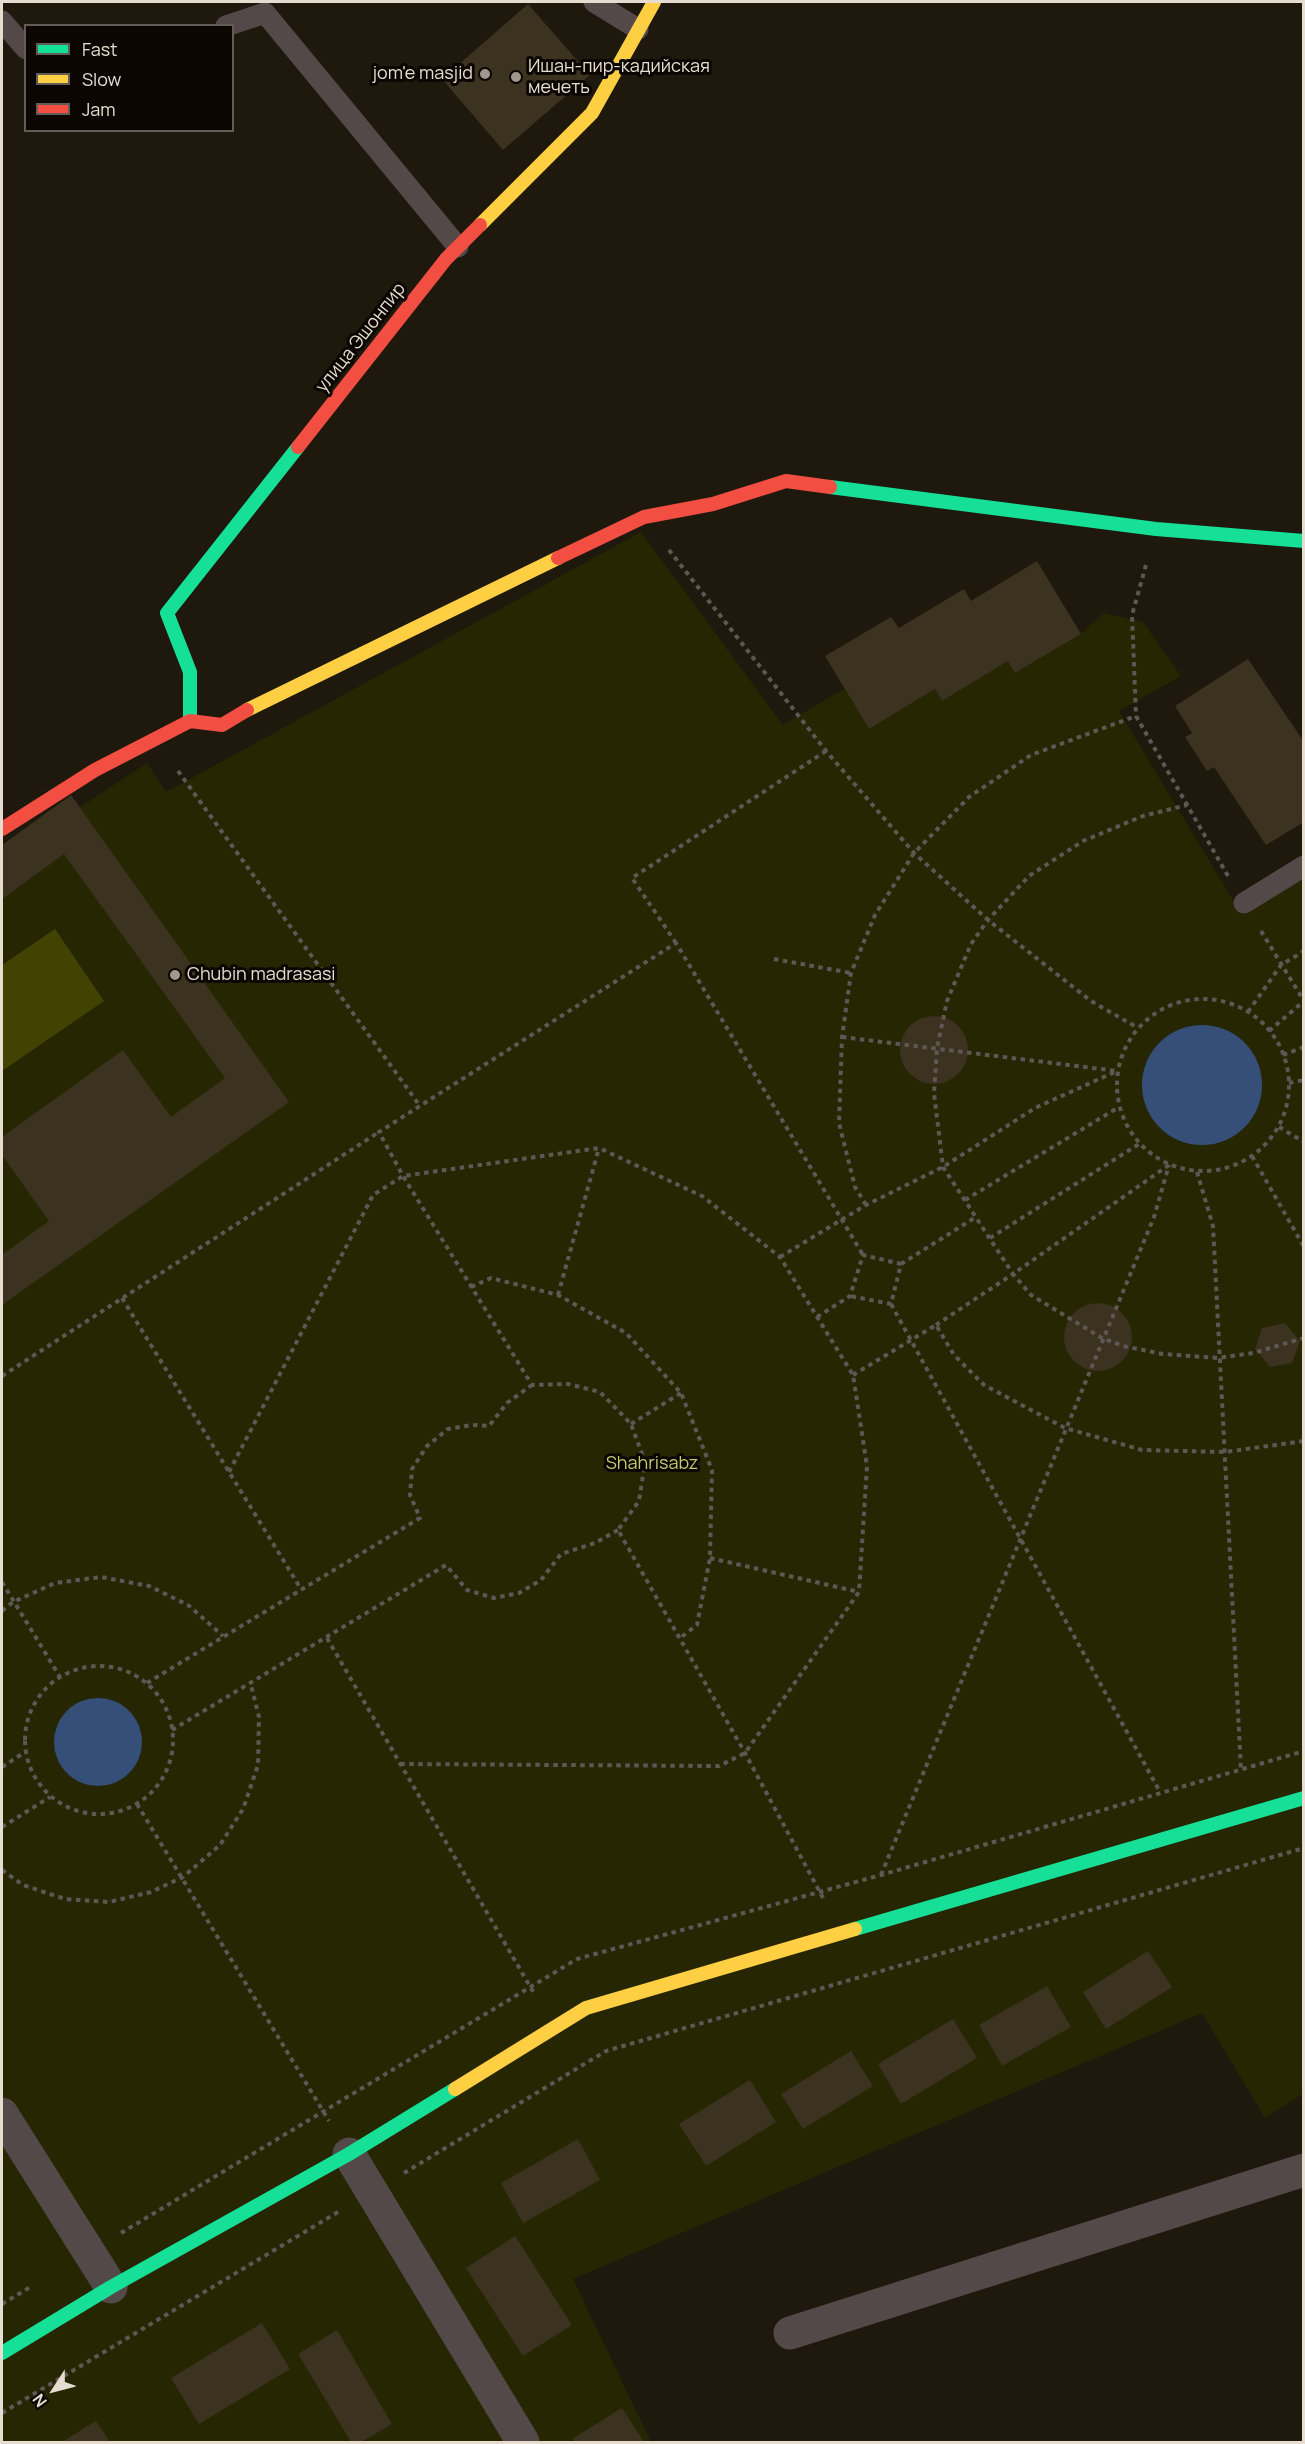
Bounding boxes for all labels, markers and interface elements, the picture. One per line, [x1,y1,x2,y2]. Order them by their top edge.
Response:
legend [24,24,234,132]
text: Fast [82,37,117,61]
place label: Ишан-пир-кадийская мечеть [528,56,710,98]
place label: jom'e masjid [373,63,473,85]
text: Slow [82,67,121,91]
marker: jom'e masjid [478,67,492,81]
marker: Ишан-пир-кадийская мечеть [509,70,523,84]
text: Jam [82,97,116,121]
street label: улица Эшонпир [311,279,411,397]
place label: Chubin madrasasi [187,964,336,986]
marker: Chubin madrasasi [168,968,182,982]
park label: Shahrisabz [606,1453,698,1475]
north arrow [24,2360,84,2420]
text: N [27,2389,52,2412]

